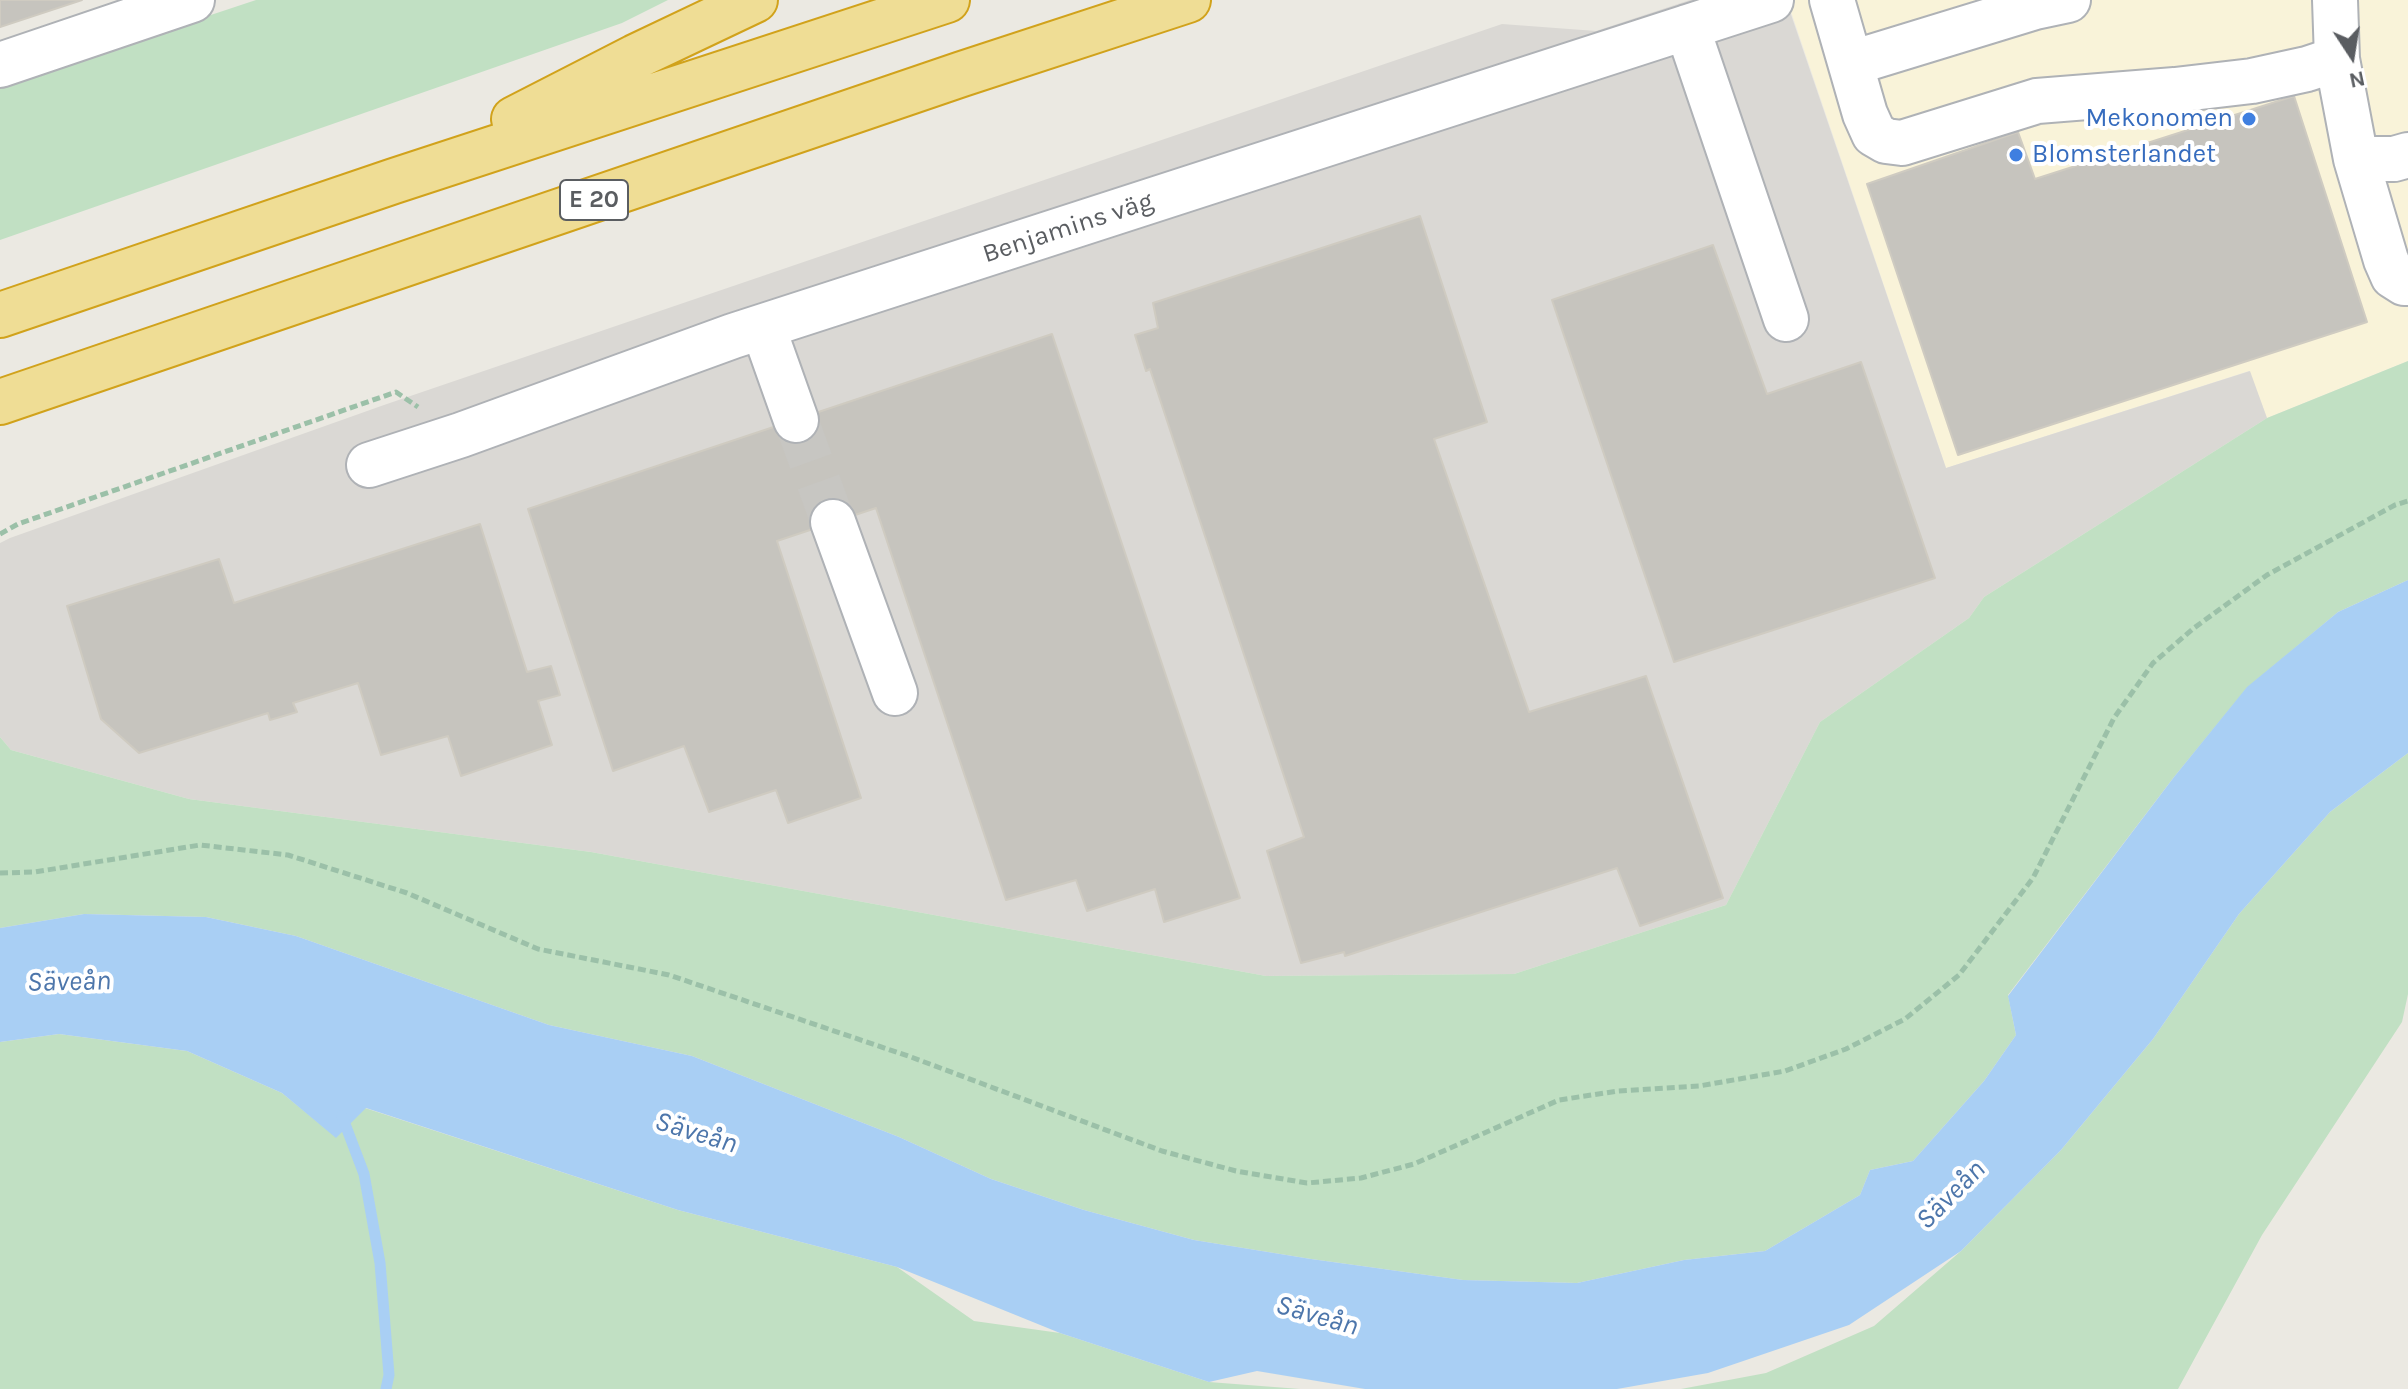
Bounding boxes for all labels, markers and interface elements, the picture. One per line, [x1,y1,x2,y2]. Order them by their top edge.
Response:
north arrow [2312,16,2392,96]
text: N [2347,65,2367,94]
place label: Mekonomen [2086,103,2233,135]
marker: Mekonomen [2240,110,2258,128]
place label: Blomsterlandet [2032,139,2216,171]
marker: Blomsterlandet [2007,146,2025,164]
road number: E 20 [560,180,628,220]
street label: Benjamins väg [979,186,1157,270]
water label: Säveån [27,964,111,1000]
water label: Säveån [651,1105,741,1161]
water label: Säveån [1909,1153,1993,1237]
water label: Säveån [1272,1288,1362,1344]

